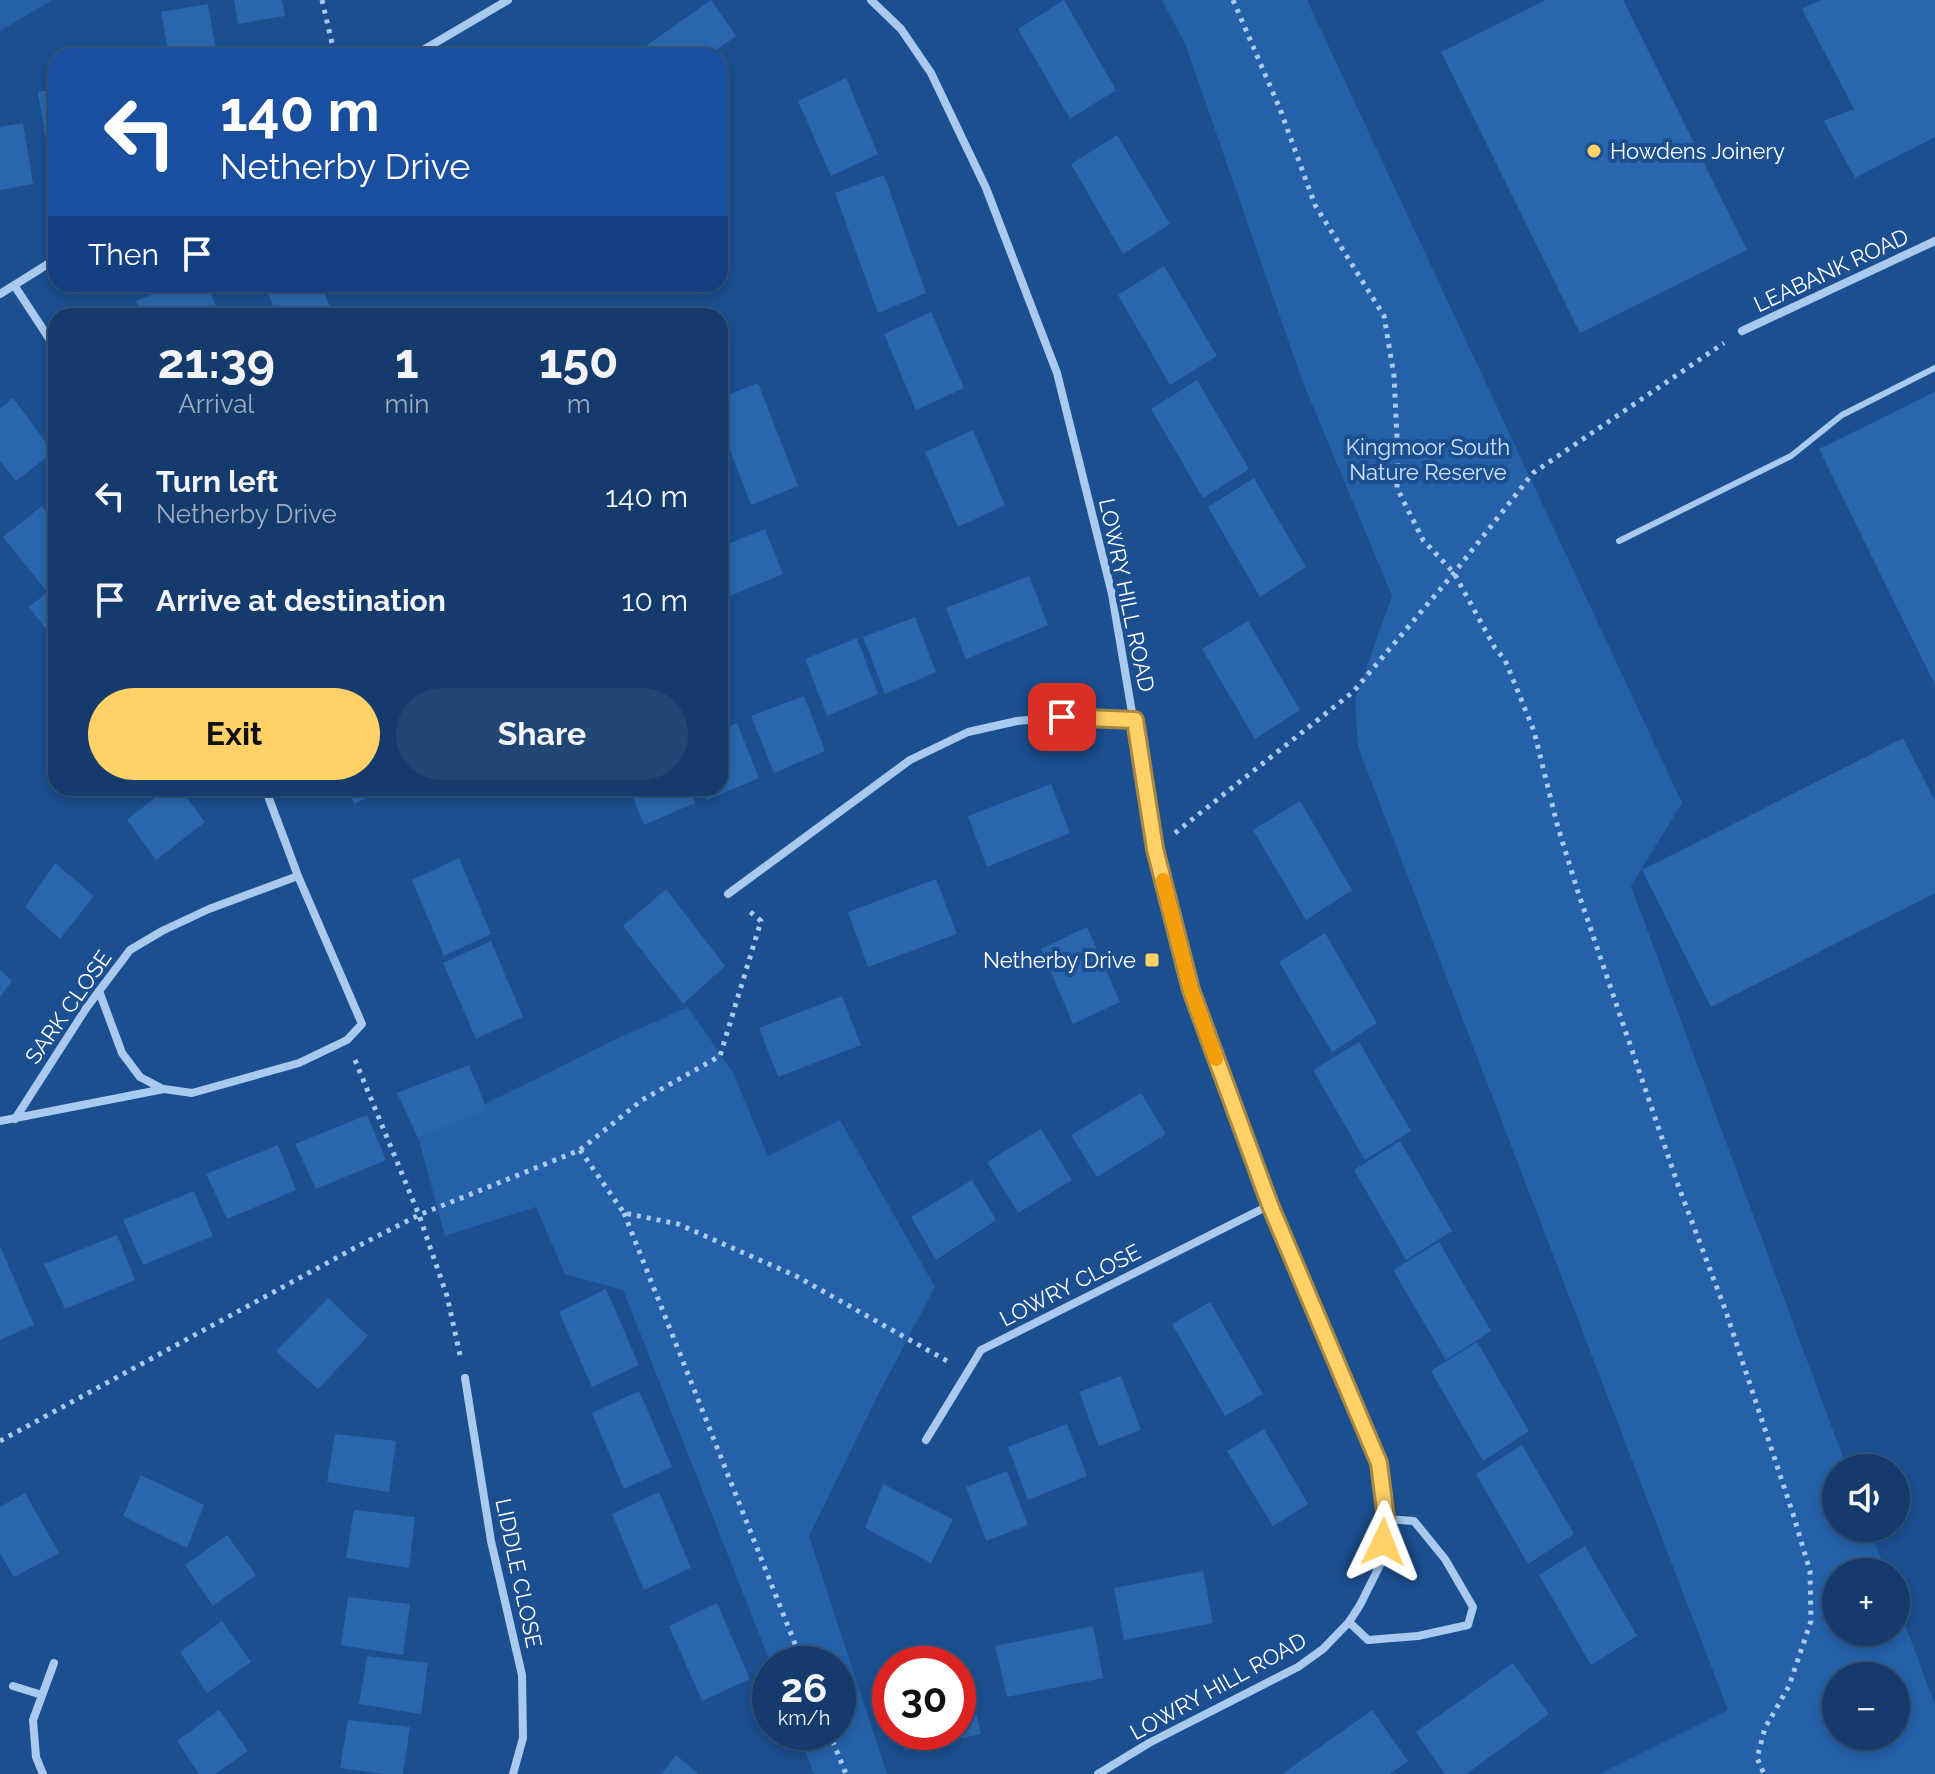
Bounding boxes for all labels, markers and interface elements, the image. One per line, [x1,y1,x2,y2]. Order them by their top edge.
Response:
text: 140 m [220,78,380,144]
icon: left [88,80,192,184]
place label: Howdens Joinery [1610,138,1785,164]
marker: Howdens Joinery [1585,142,1603,160]
text: Netherby Drive [220,145,470,187]
street label: LEABANK ROAD [1750,223,1912,317]
icon: arrive [175,232,219,276]
text: Then [88,237,159,272]
text: 21:39 [157,333,275,389]
text: 1 [395,333,419,389]
text: 150 [539,333,619,389]
text: Arrival [178,389,254,419]
text: min [385,389,429,419]
text: m [567,389,591,419]
park label: Kingmoor South Nature Reserve [1346,434,1510,485]
text: Turn left [156,464,278,499]
icon: left [88,474,132,518]
text: 140 m [605,479,688,514]
street label: LOWRY HILL ROAD [1094,496,1160,694]
text: Netherby Drive [156,499,337,529]
icon: arrive [88,578,132,622]
text: Arrive at destination [156,583,446,618]
text: 10 m [622,583,688,618]
pin [1028,683,1096,751]
button: Exit [88,688,380,780]
button: Share [396,688,688,780]
icon: arrive [1040,695,1084,739]
street label: SARK CLOSE [19,945,117,1069]
place label: Netherby Drive [983,947,1136,973]
marker: Netherby Drive [1143,951,1161,969]
street label: LOWRY CLOSE [995,1238,1145,1332]
map controls [1822,1454,1910,1750]
button: sound [1822,1454,1910,1542]
street label: LIDDLE CLOSE [490,1496,548,1650]
position arrow [1341,1500,1425,1584]
button: + [1822,1558,1910,1646]
street label: LOWRY HILL ROAD [1125,1627,1311,1745]
speed limit sign: 30 [872,1646,976,1750]
button: − [1822,1662,1910,1750]
text: 26 [781,1664,827,1711]
text: km/h [778,1706,830,1730]

